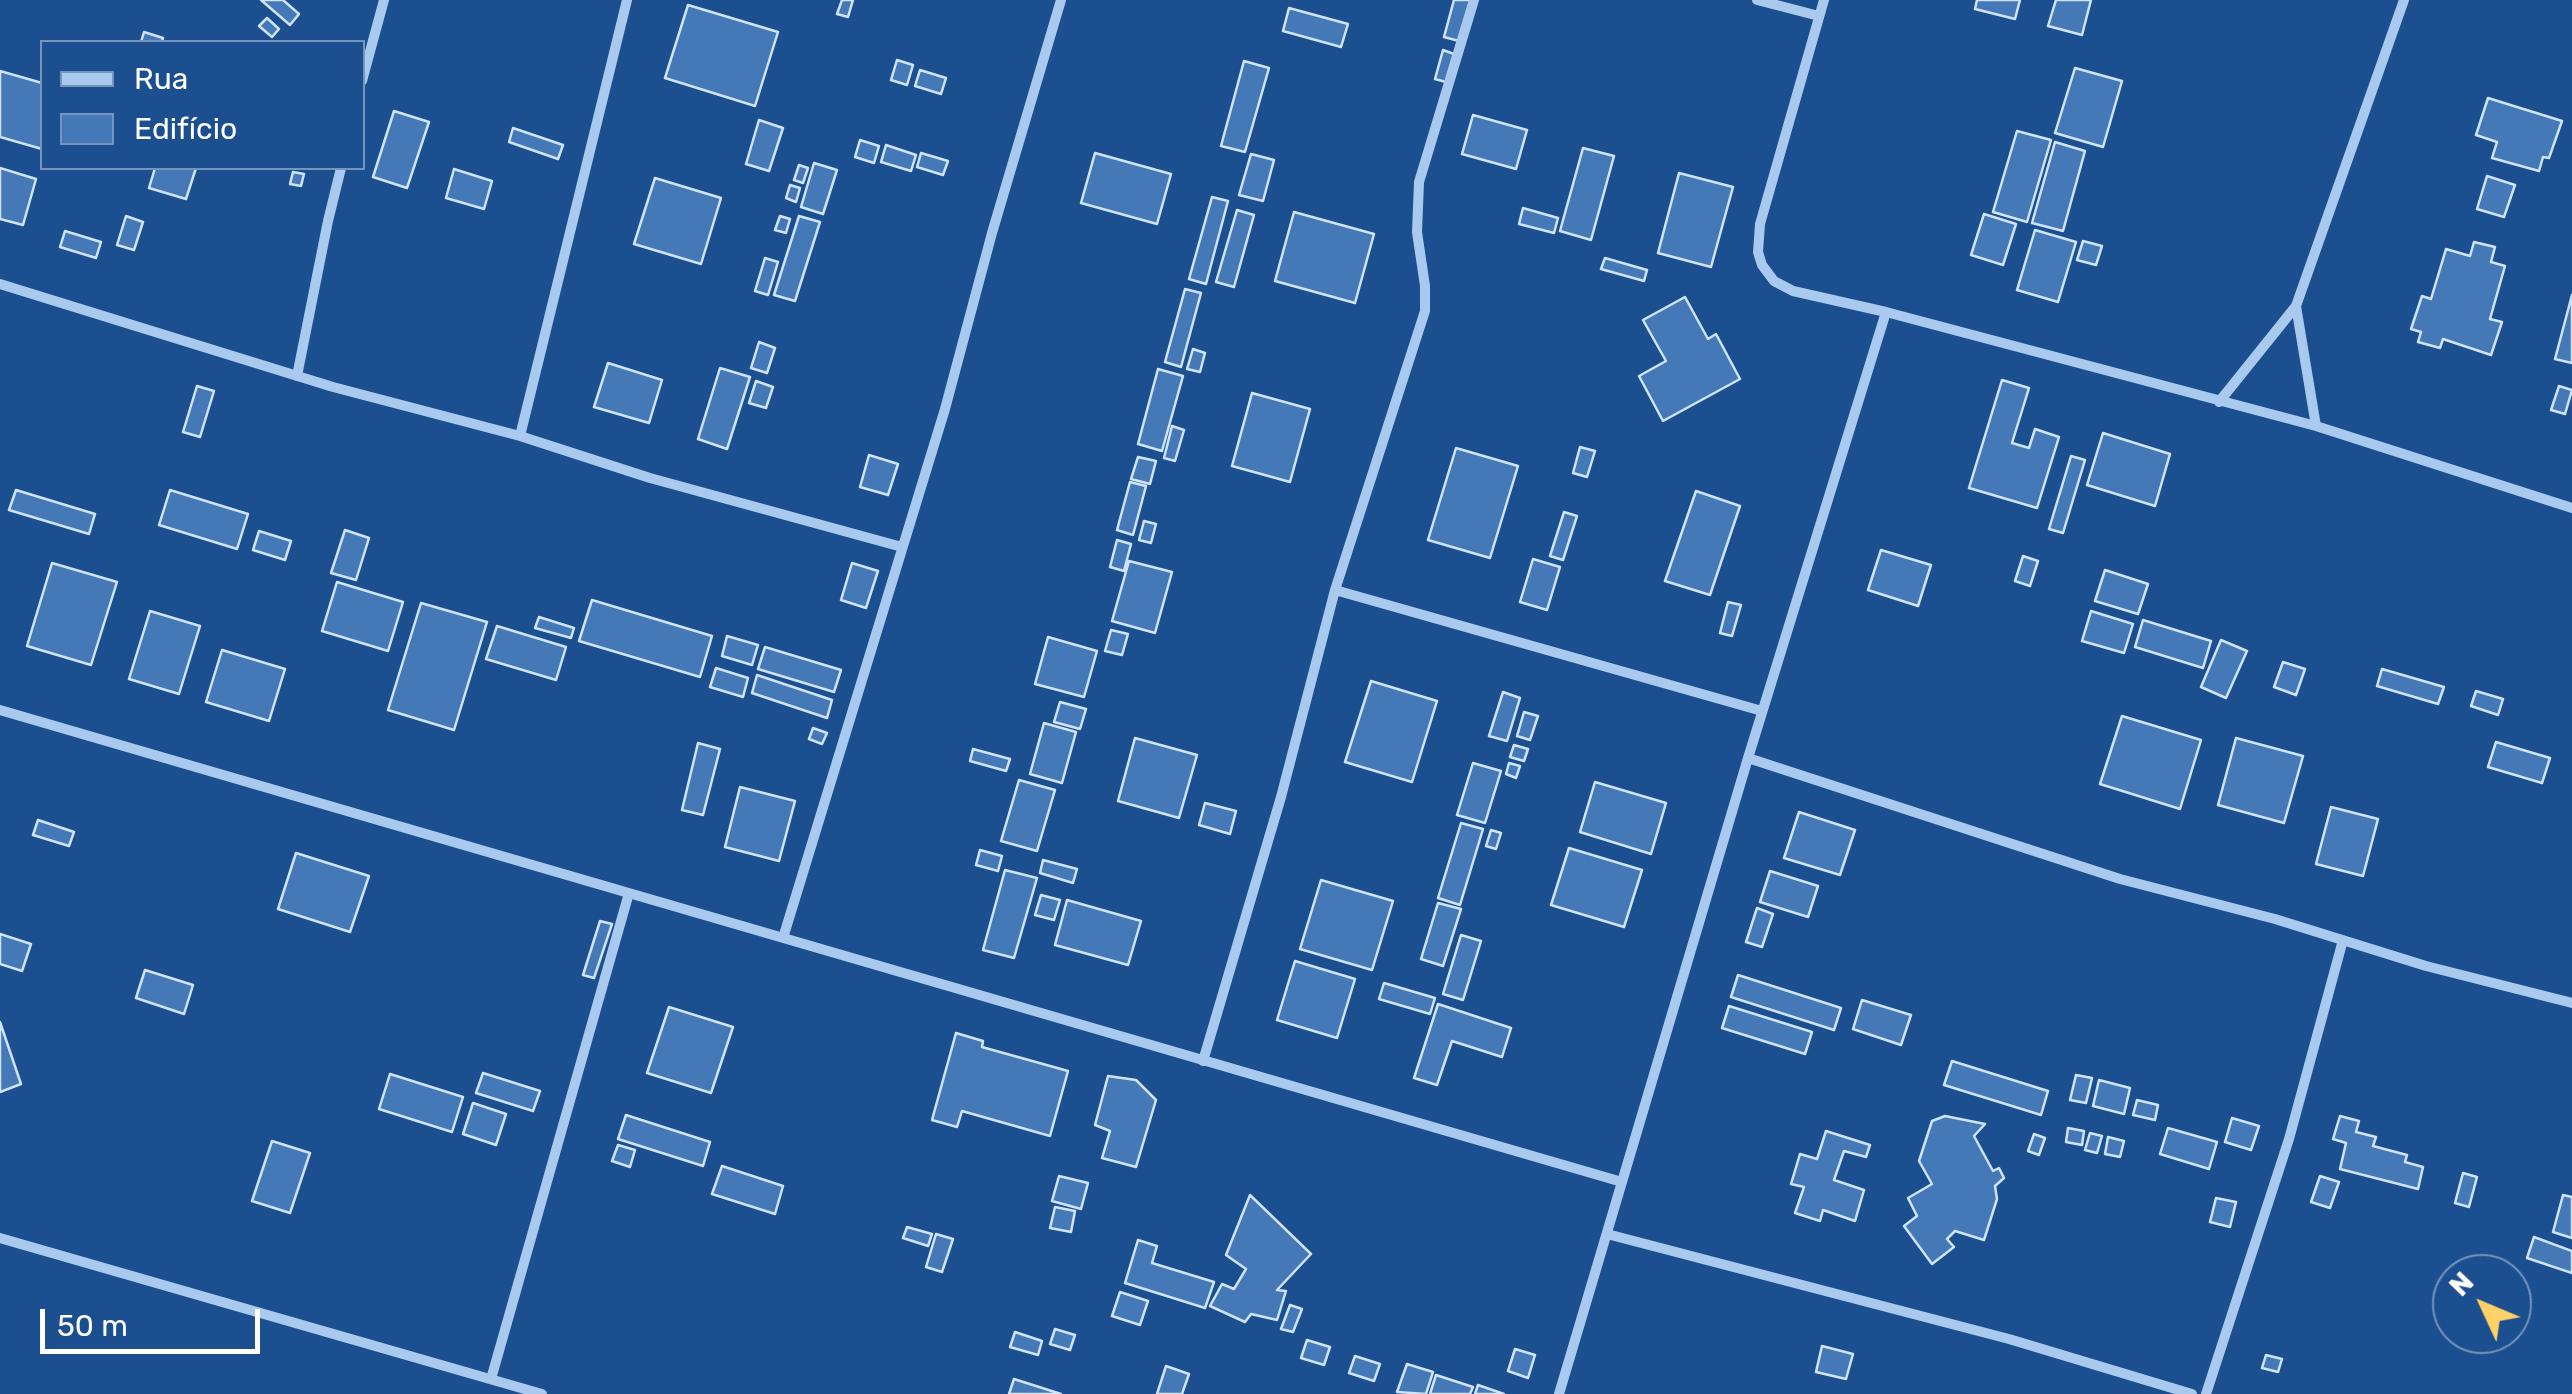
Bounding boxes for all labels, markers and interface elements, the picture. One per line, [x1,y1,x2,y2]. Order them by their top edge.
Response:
legend [40,40,365,170]
text: Rua [134,61,188,97]
text: Edifício [134,111,237,147]
north arrow [2432,1254,2532,1354]
text: N [2443,1266,2480,1303]
scale bar [45,1289,265,1351]
text: 50 m [57,1308,128,1344]

